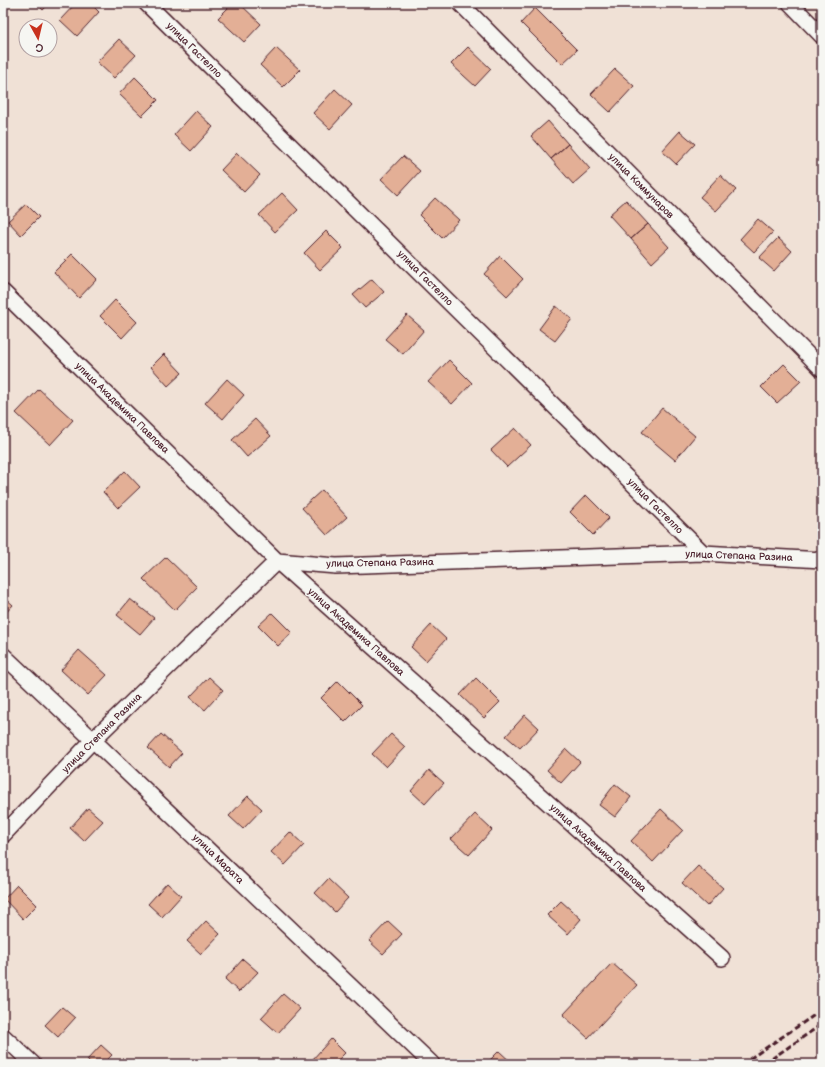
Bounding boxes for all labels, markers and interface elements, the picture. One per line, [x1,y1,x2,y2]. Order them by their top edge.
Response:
north arrow [18,18,58,58]
street label: улица Гастелло [164,20,224,80]
text: С [34,40,44,54]
street label: улица Коммунаров [606,151,677,222]
street label: улица Гастелло [395,248,455,308]
street label: улица Академика Павлова [73,360,171,456]
street label: улица Гастелло [625,476,685,536]
street label: улица Степана Разина [685,548,793,564]
street label: улица Степана Разина [326,556,434,570]
street label: улица Академика Павлова [305,585,407,679]
street label: улица Степана Разина [60,691,144,775]
street label: улица Академика Павлова [547,801,649,895]
street label: улица Марата [190,832,246,886]

